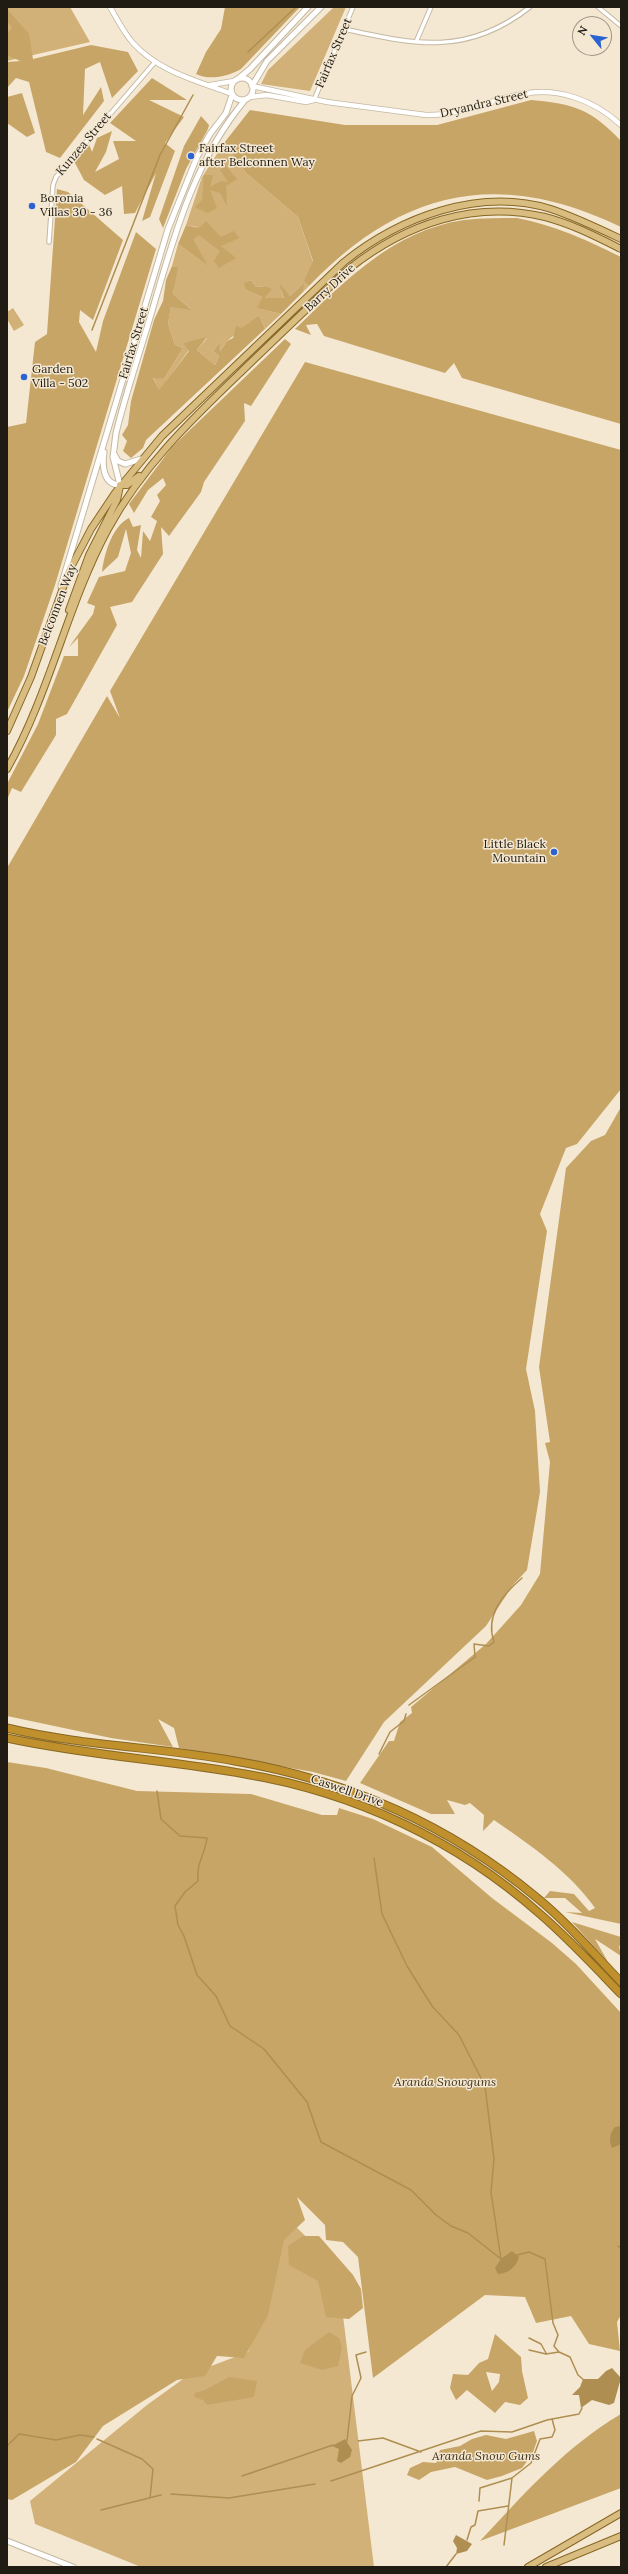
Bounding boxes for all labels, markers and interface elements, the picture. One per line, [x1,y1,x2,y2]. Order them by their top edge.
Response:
street label: Fairfax Street [313,16,355,90]
north arrow [572,16,612,56]
text: N [574,23,591,38]
street label: Dryandra Street [439,87,529,121]
street label: Kunzea Street [53,109,115,179]
place label: Fairfax Street after Belconnen Way [199,142,315,170]
marker: Fairfax Street after Belconnen Way [186,151,196,161]
place label: Boronia Villas 30 - 36 [40,192,112,220]
marker: Boronia Villas 30 - 36 [27,201,37,211]
street label: Barry Drive [302,261,358,315]
street label: Fairfax Street [116,305,152,381]
place label: Garden Villa - 502 [32,363,88,391]
marker: Garden Villa - 502 [19,372,29,382]
street label: Belconnen Way [36,562,80,648]
place label: Little Black Mountain [484,838,546,866]
marker: Little Black Mountain [549,847,559,857]
street label: Caswell Drive [309,1772,385,1810]
park label: Aranda Snowgums [394,2076,496,2090]
park label: Aranda Snow Gums [432,2450,540,2464]

